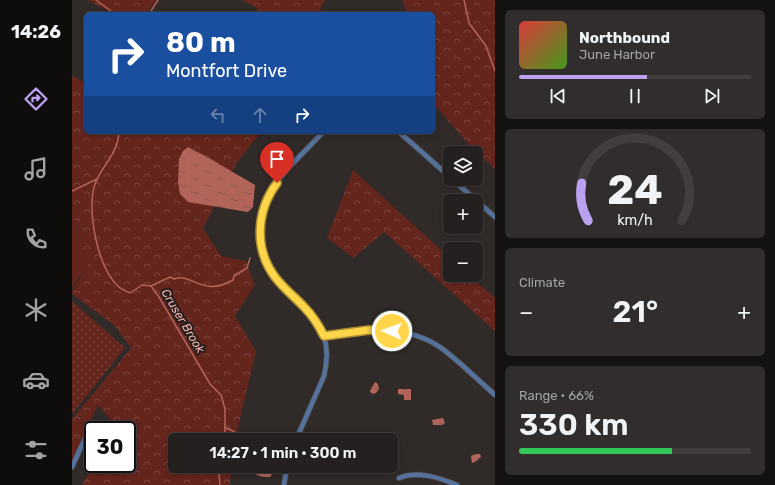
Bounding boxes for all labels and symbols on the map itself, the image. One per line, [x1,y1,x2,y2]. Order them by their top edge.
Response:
pin [260,142,294,183]
water label: Cruser Brook [158,286,208,356]
position arrow [371,310,413,352]
speed limit sign: 30 [84,421,136,473]

